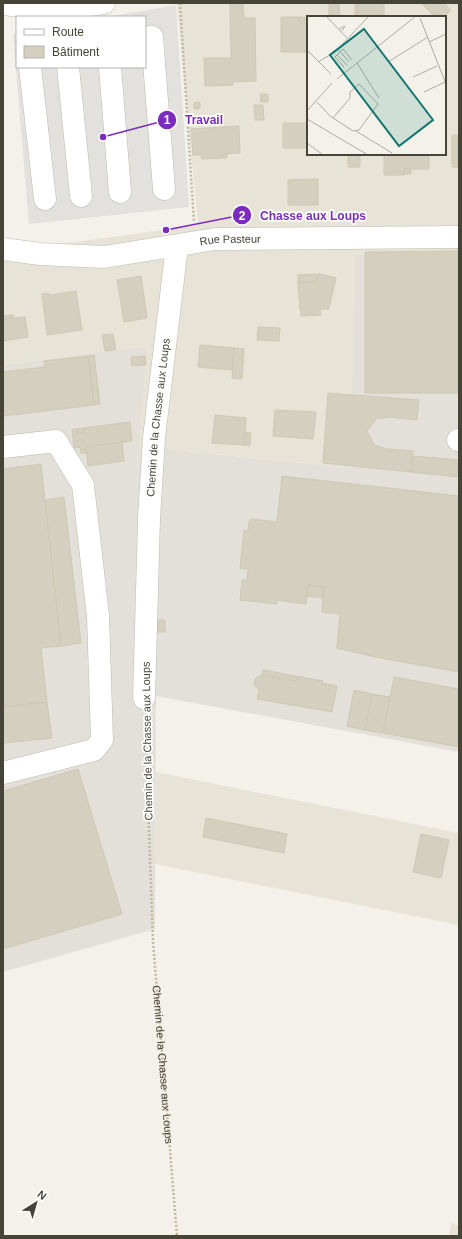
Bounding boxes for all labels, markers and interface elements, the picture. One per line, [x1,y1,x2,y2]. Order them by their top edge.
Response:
legend [16,16,146,68]
inset map [307,16,446,155]
text: Route [52,25,84,39]
text: Bâtiment [52,45,100,59]
callout: Travail [157,108,231,132]
text: 1 [164,113,171,127]
text: Travail [185,113,223,127]
callout: Chasse aux Loups [232,203,374,227]
text: 2 [239,209,246,223]
text: Chasse aux Loups [260,209,366,223]
street label: Rue Pasteur [199,233,261,247]
street label: Chemin de la Chasse aux Loups [144,337,172,497]
street label: Chemin de la Chasse aux Loups [140,661,154,821]
street label: Chemin de la Chasse aux Loups [151,985,175,1145]
north arrow [16,1183,56,1223]
text: N [35,1188,49,1202]

